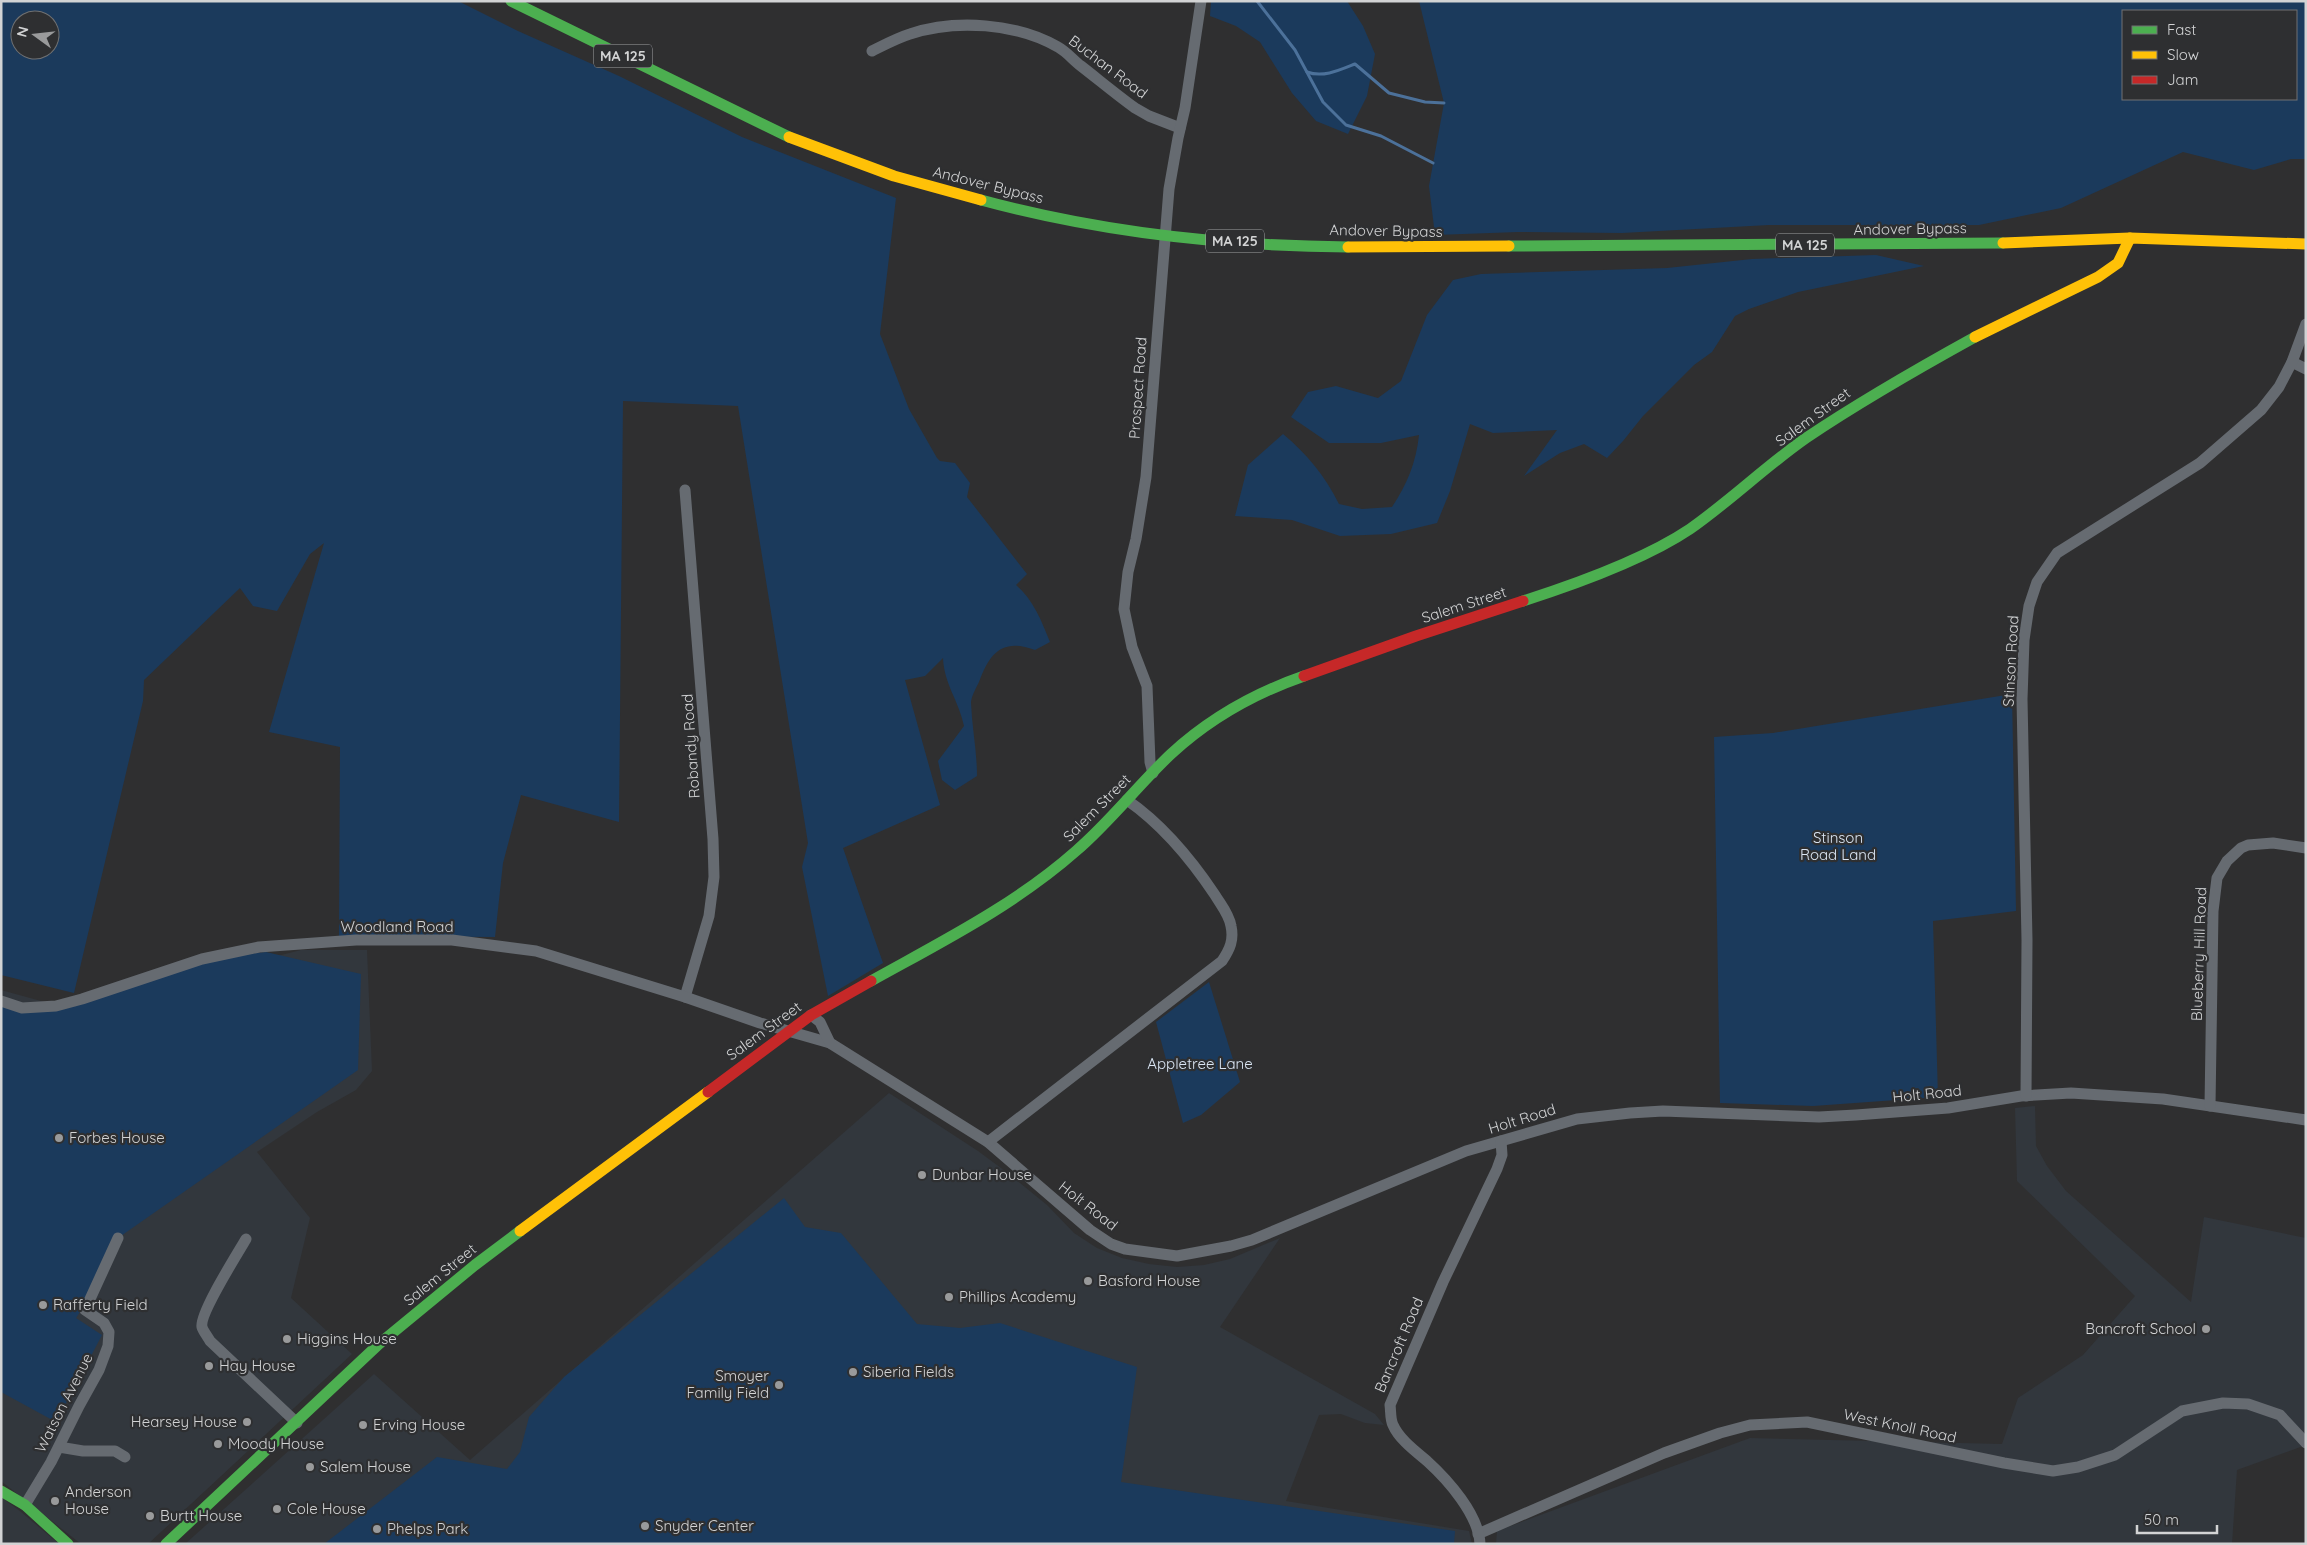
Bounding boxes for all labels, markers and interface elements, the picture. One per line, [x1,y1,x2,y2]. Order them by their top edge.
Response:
north arrow [10,10,60,60]
legend [2122,10,2297,100]
text: Fast [2167,20,2196,39]
text: N [12,24,32,39]
street label: Buchan Road [1065,31,1151,102]
road number: MA 125 [594,44,652,68]
text: Slow [2167,45,2199,64]
text: Jam [2167,70,2198,89]
street label: Andover Bypass [931,162,1045,207]
street label: Andover Bypass [1853,218,1967,239]
street label: Andover Bypass [1329,220,1443,241]
road number: MA 125 [1206,230,1264,252]
road number: MA 125 [1776,234,1834,256]
street label: Prospect Road [1124,336,1151,440]
street label: Salem Street [1771,383,1854,450]
street label: Salem Street [1419,582,1509,627]
street label: Stinson Road [1999,615,2022,707]
street label: Robandy Road [677,693,704,799]
street label: Salem Street [1059,770,1135,846]
park label: Stinson Road Land [1800,828,1876,864]
street label: Blueberry Hill Road [2187,887,2210,1021]
street label: Woodland Road [340,917,454,936]
street label: Salem Street [722,997,805,1064]
park label: Appletree Lane [1147,1054,1253,1073]
street label: Holt Road [1891,1080,1963,1107]
street label: Holt Road [1486,1099,1558,1138]
place label: Forbes House [69,1128,165,1147]
marker: Forbes House [53,1132,65,1144]
place label: Dunbar House [932,1165,1032,1184]
marker: Dunbar House [916,1169,928,1181]
street label: Holt Road [1055,1177,1122,1235]
street label: Salem Street [399,1240,480,1310]
place label: Basford House [1098,1271,1200,1290]
marker: Basford House [1082,1275,1094,1287]
place label: Phillips Academy [959,1287,1076,1306]
marker: Phillips Academy [943,1291,955,1303]
street label: Bancroft Road [1370,1294,1427,1395]
place label: Rafferty Field [53,1295,148,1314]
marker: Rafferty Field [37,1299,49,1311]
place label: Bancroft School [2085,1319,2196,1338]
marker: Bancroft School [2200,1323,2212,1335]
place label: Higgins House [297,1329,397,1348]
marker: Higgins House [281,1333,293,1345]
street label: Watson Avenue [30,1350,97,1456]
place label: Hay House [219,1356,295,1375]
marker: Hay House [203,1360,215,1372]
place label: Siberia Fields [863,1362,954,1381]
place label: Smoyer Family Field [686,1366,769,1402]
marker: Siberia Fields [847,1366,859,1378]
marker: Smoyer Family Field [773,1379,785,1391]
street label: West Knoll Road [1842,1404,1958,1447]
place label: Hearsey House [131,1412,237,1431]
place label: Erving House [373,1415,465,1434]
marker: Hearsey House [241,1416,253,1428]
marker: Erving House [357,1419,369,1431]
place label: Moody House [228,1434,324,1453]
marker: Moody House [212,1438,224,1450]
place label: Salem House [320,1457,411,1476]
marker: Salem House [304,1461,316,1473]
place label: Anderson House [65,1482,131,1518]
marker: Anderson House [49,1495,61,1507]
place label: Cole House [287,1499,366,1518]
scale bar [2137,1502,2217,1534]
marker: Cole House [271,1503,283,1515]
place label: Burtt House [160,1506,242,1525]
marker: Burtt House [144,1510,156,1522]
text: 50 m [2144,1510,2179,1529]
place label: Snyder Center [655,1516,754,1535]
place label: Phelps Park [387,1519,468,1538]
marker: Snyder Center [639,1520,651,1532]
marker: Phelps Park [371,1523,383,1535]

